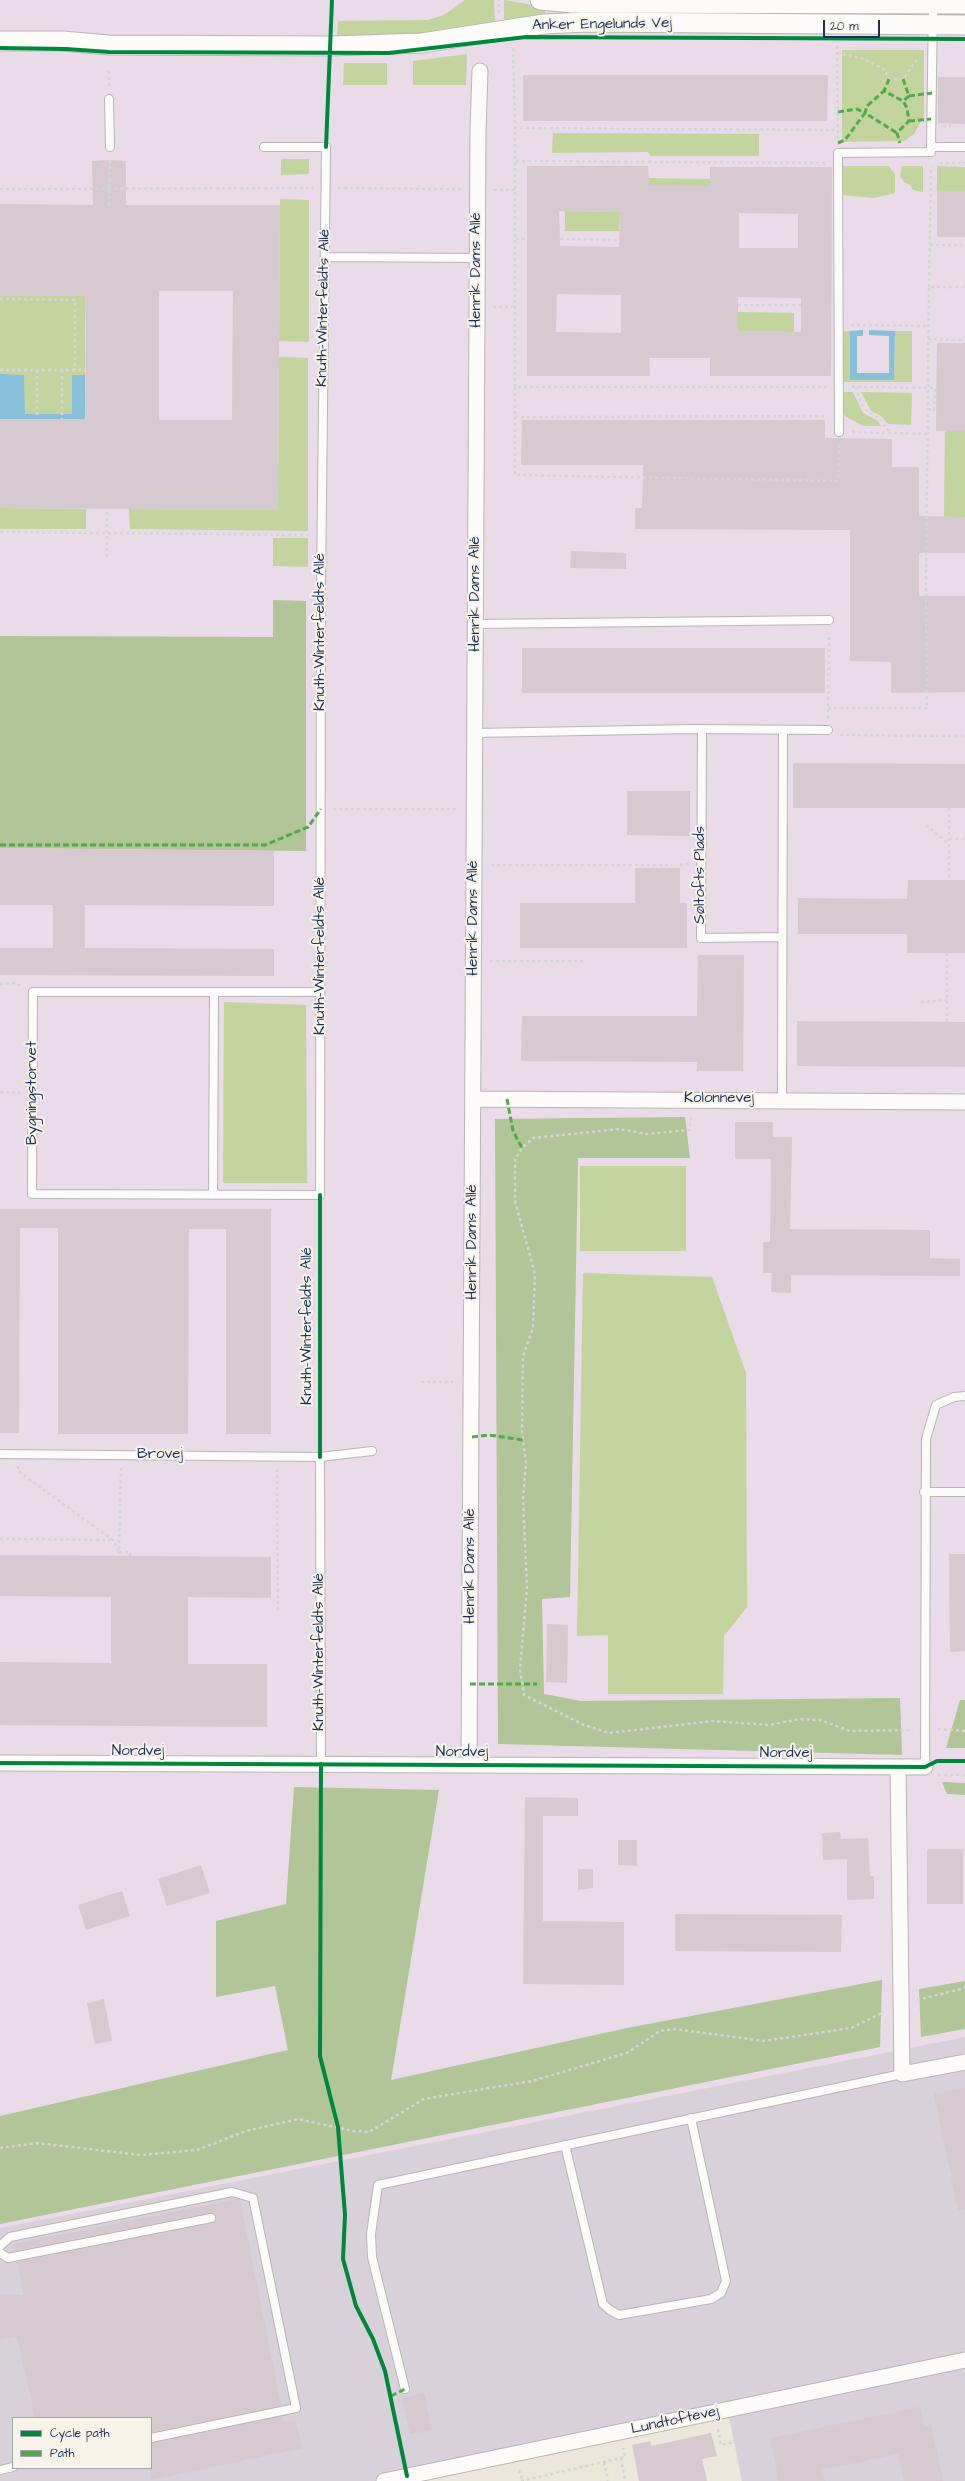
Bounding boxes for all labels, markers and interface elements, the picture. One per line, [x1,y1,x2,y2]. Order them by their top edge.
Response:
scale bar [825,12,882,38]
street label: Anker Engelunds Vej [532,15,672,35]
text: 20 m [830,18,859,35]
street label: Henrik Dams Allé [468,212,486,328]
street label: Knuth-Winterfeldts Allé [314,229,334,387]
street label: Henrik Dams Allé [467,536,485,652]
street label: Knuth-Winterfeldts Allé [312,553,330,711]
street label: Søltofts Plads [692,826,710,924]
street label: Henrik Dams Allé [465,860,483,976]
street label: Knuth-Winterfeldts Allé [312,877,330,1035]
street label: Bygningstorvet [24,1041,42,1145]
street label: Kolonnevej [684,1090,754,1108]
street label: Henrik Dams Allé [464,1184,482,1300]
street label: Knuth-Winterfeldts Allé [299,1247,317,1405]
street label: Brovej [137,1446,183,1464]
street label: Henrik Dams Allé [462,1508,480,1624]
street label: Knuth-Winterfeldts Allé [311,1573,329,1731]
street label: Nordvej [112,1743,164,1761]
street label: Nordvej [436,1744,488,1762]
street label: Nordvej [760,1745,812,1763]
street label: Lundtoftevej [629,2403,721,2439]
legend [12,2417,152,2469]
text: Cycle path [50,2425,109,2442]
text: Path [50,2445,75,2462]

